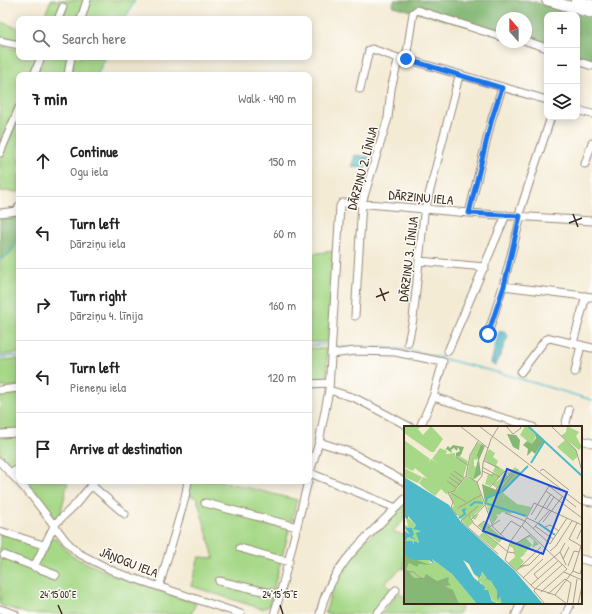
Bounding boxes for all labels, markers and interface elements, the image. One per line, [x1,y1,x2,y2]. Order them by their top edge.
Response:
north arrow [496,12,532,48]
map controls [544,12,580,120]
button: + [544,12,580,48]
search box [16,16,312,60]
icon: search [30,27,52,49]
text: Search here [62,28,126,49]
button: − [544,48,580,84]
route end [397,50,415,68]
button: layers [544,84,580,120]
text: 7 min [32,87,67,110]
text: Walk · 490 m [238,89,296,107]
street label: DĀRZIŅU 2. LĪNIJA [342,124,382,212]
text: Continue [70,141,118,162]
icon: ahead [32,150,54,172]
text: 150 m [268,152,296,170]
text: Ogu iela [70,162,108,180]
street label: DĀRZIŅU IELA [388,185,455,209]
text: Turn left [70,213,120,234]
street label: DĀRZIŅU 3. LĪNIJA [394,215,422,303]
icon: left [32,222,54,244]
text: 60 m [273,224,296,242]
text: Dārziņu iela [70,234,125,252]
text: Turn right [70,285,126,306]
icon: right [32,294,54,316]
text: 160 m [268,296,296,314]
text: Dārziņu 4. līnija [70,306,143,324]
route start [479,325,497,343]
text: Turn left [70,357,120,378]
icon: left [32,366,54,388]
text: 120 m [268,368,296,386]
text: Pieneņu iela [70,378,126,396]
inset map [404,426,582,604]
icon: arrive [32,438,54,460]
text: Arrive at destination [70,438,182,459]
street label: JĀŅOGU IELA [97,543,162,582]
text: 24°15'00"E [40,588,77,601]
text: 24°15'15"E [262,588,298,601]

